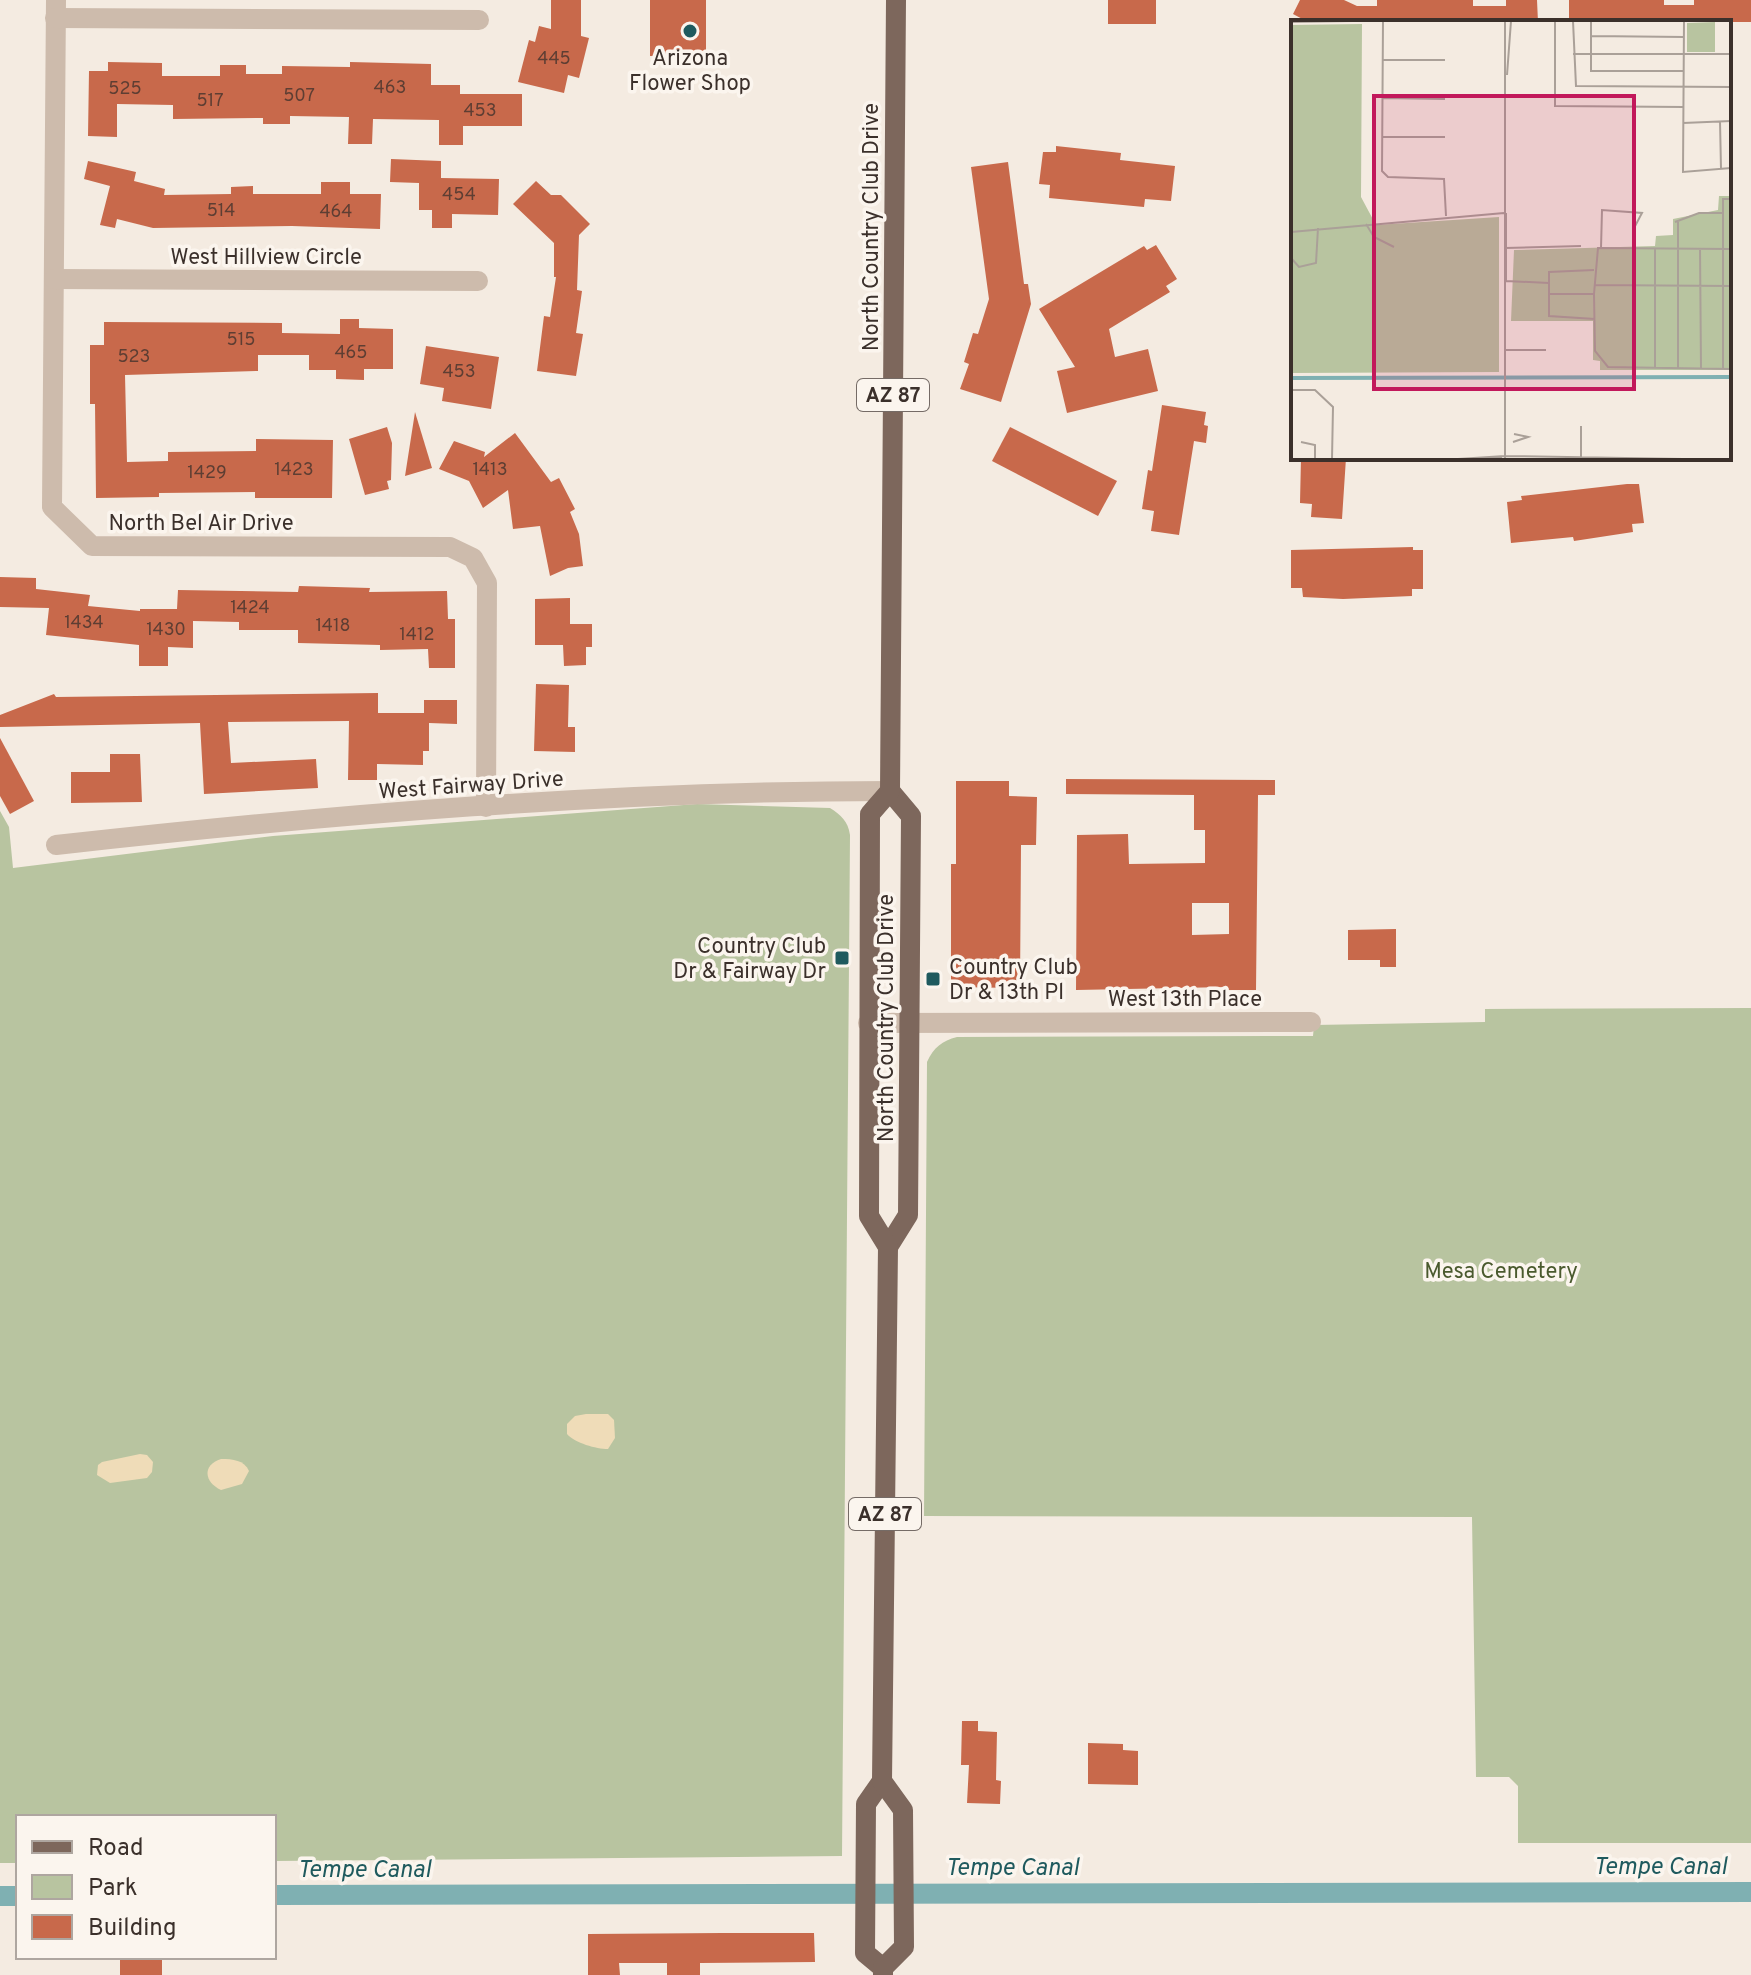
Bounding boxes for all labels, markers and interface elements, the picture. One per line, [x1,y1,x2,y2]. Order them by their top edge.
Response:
inset map [1291,20,1731,460]
marker: Arizona Flower Shop [681,22,699,40]
place label: Arizona Flower Shop [629,46,751,98]
house number: 445 [537,48,571,71]
house number: 463 [374,77,406,100]
house number: 525 [108,78,142,101]
house number: 507 [283,85,315,108]
house number: 517 [196,90,224,113]
house number: 453 [463,100,497,123]
street label: North Country Club Drive [859,103,886,351]
house number: 454 [442,184,476,207]
house number: 514 [207,200,235,223]
house number: 464 [319,201,353,224]
street label: West Hillview Circle [170,245,362,272]
house number: 515 [226,329,256,352]
house number: 465 [334,342,368,365]
house number: 523 [118,346,150,369]
house number: 453 [442,361,476,384]
road number: AZ 87 [857,379,929,411]
house number: 1423 [274,459,314,482]
house number: 1413 [472,459,508,482]
house number: 1429 [187,462,227,485]
street label: North Bel Air Drive [109,511,294,538]
house number: 1424 [230,597,270,620]
house number: 1434 [64,612,104,635]
house number: 1418 [315,615,351,638]
house number: 1430 [146,619,186,642]
house number: 1412 [399,624,435,647]
street label: West Fairway Drive [378,767,565,806]
street label: North Country Club Drive [874,894,901,1142]
place label: Country Club Dr & Fairway Dr [673,934,826,986]
marker: Country Club Dr & Fairway Dr [833,949,851,967]
place label: Country Club Dr & 13th Pl [949,955,1078,1007]
marker: Country Club Dr & 13th Pl [924,970,942,988]
street label: West 13th Place [1108,987,1262,1014]
park label: Mesa Cemetery [1424,1259,1578,1286]
road number: AZ 87 [849,1498,921,1530]
legend [16,1815,276,1959]
text: Road [88,1834,144,1864]
water label: Tempe Canal [1593,1853,1729,1883]
water label: Tempe Canal [945,1854,1081,1884]
water label: Tempe Canal [297,1856,433,1886]
text: Park [88,1874,138,1904]
text: Building [88,1914,177,1944]

